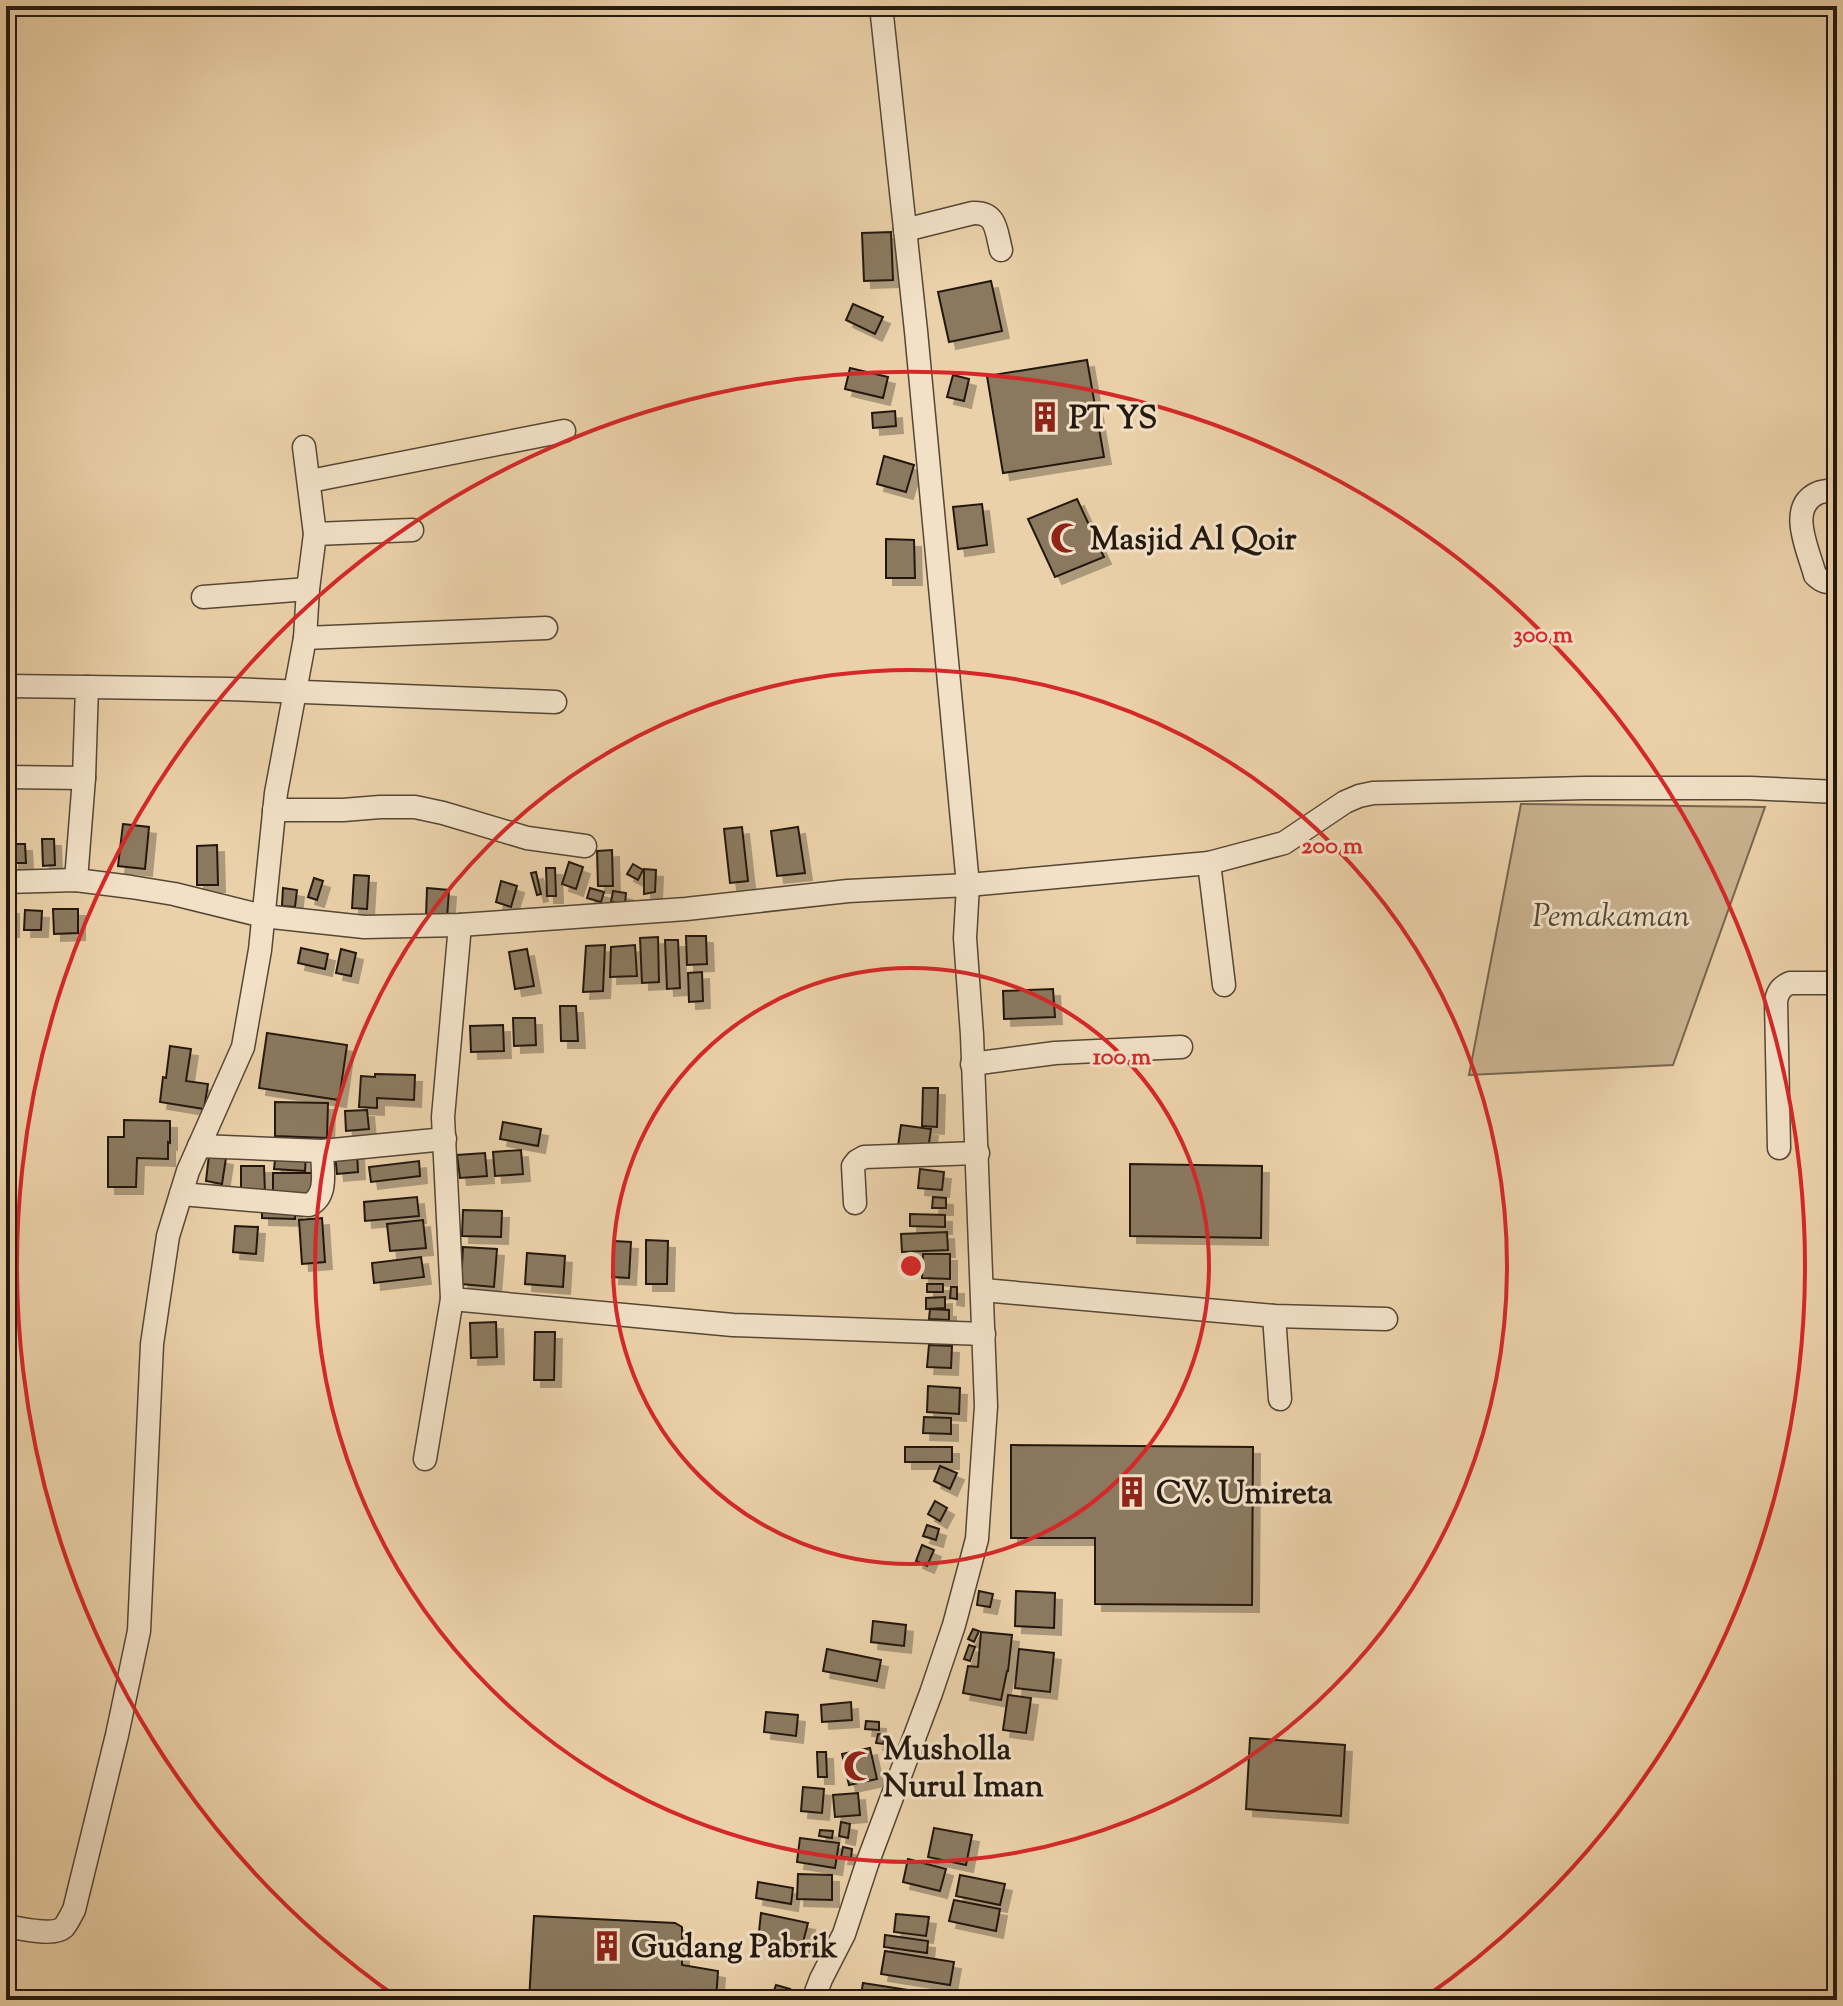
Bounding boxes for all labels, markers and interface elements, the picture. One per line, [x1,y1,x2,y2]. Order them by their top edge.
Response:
place label: PT YS [1069,397,1157,443]
building icon: PT YS [1028,400,1062,434]
place label: Masjid Al Qoir [1090,518,1298,564]
mosque icon: Masjid Al Qoir [1049,521,1083,555]
text: 300 m [1513,619,1573,653]
text: 200 m [1301,830,1363,864]
park label: Pemakaman [1532,895,1690,941]
text: 100 m [1093,1041,1151,1075]
centre of rings [897,1252,925,1280]
place label: CV. Umireta [1156,1472,1333,1518]
building icon: CV. Umireta [1115,1475,1149,1509]
place label: Musholla Nurul Iman [883,1728,1044,1811]
mosque icon: Musholla Nurul Iman [842,1749,876,1783]
place label: Gudang Pabrik [631,1926,838,1972]
building icon: Gudang Pabrik [590,1929,624,1963]

